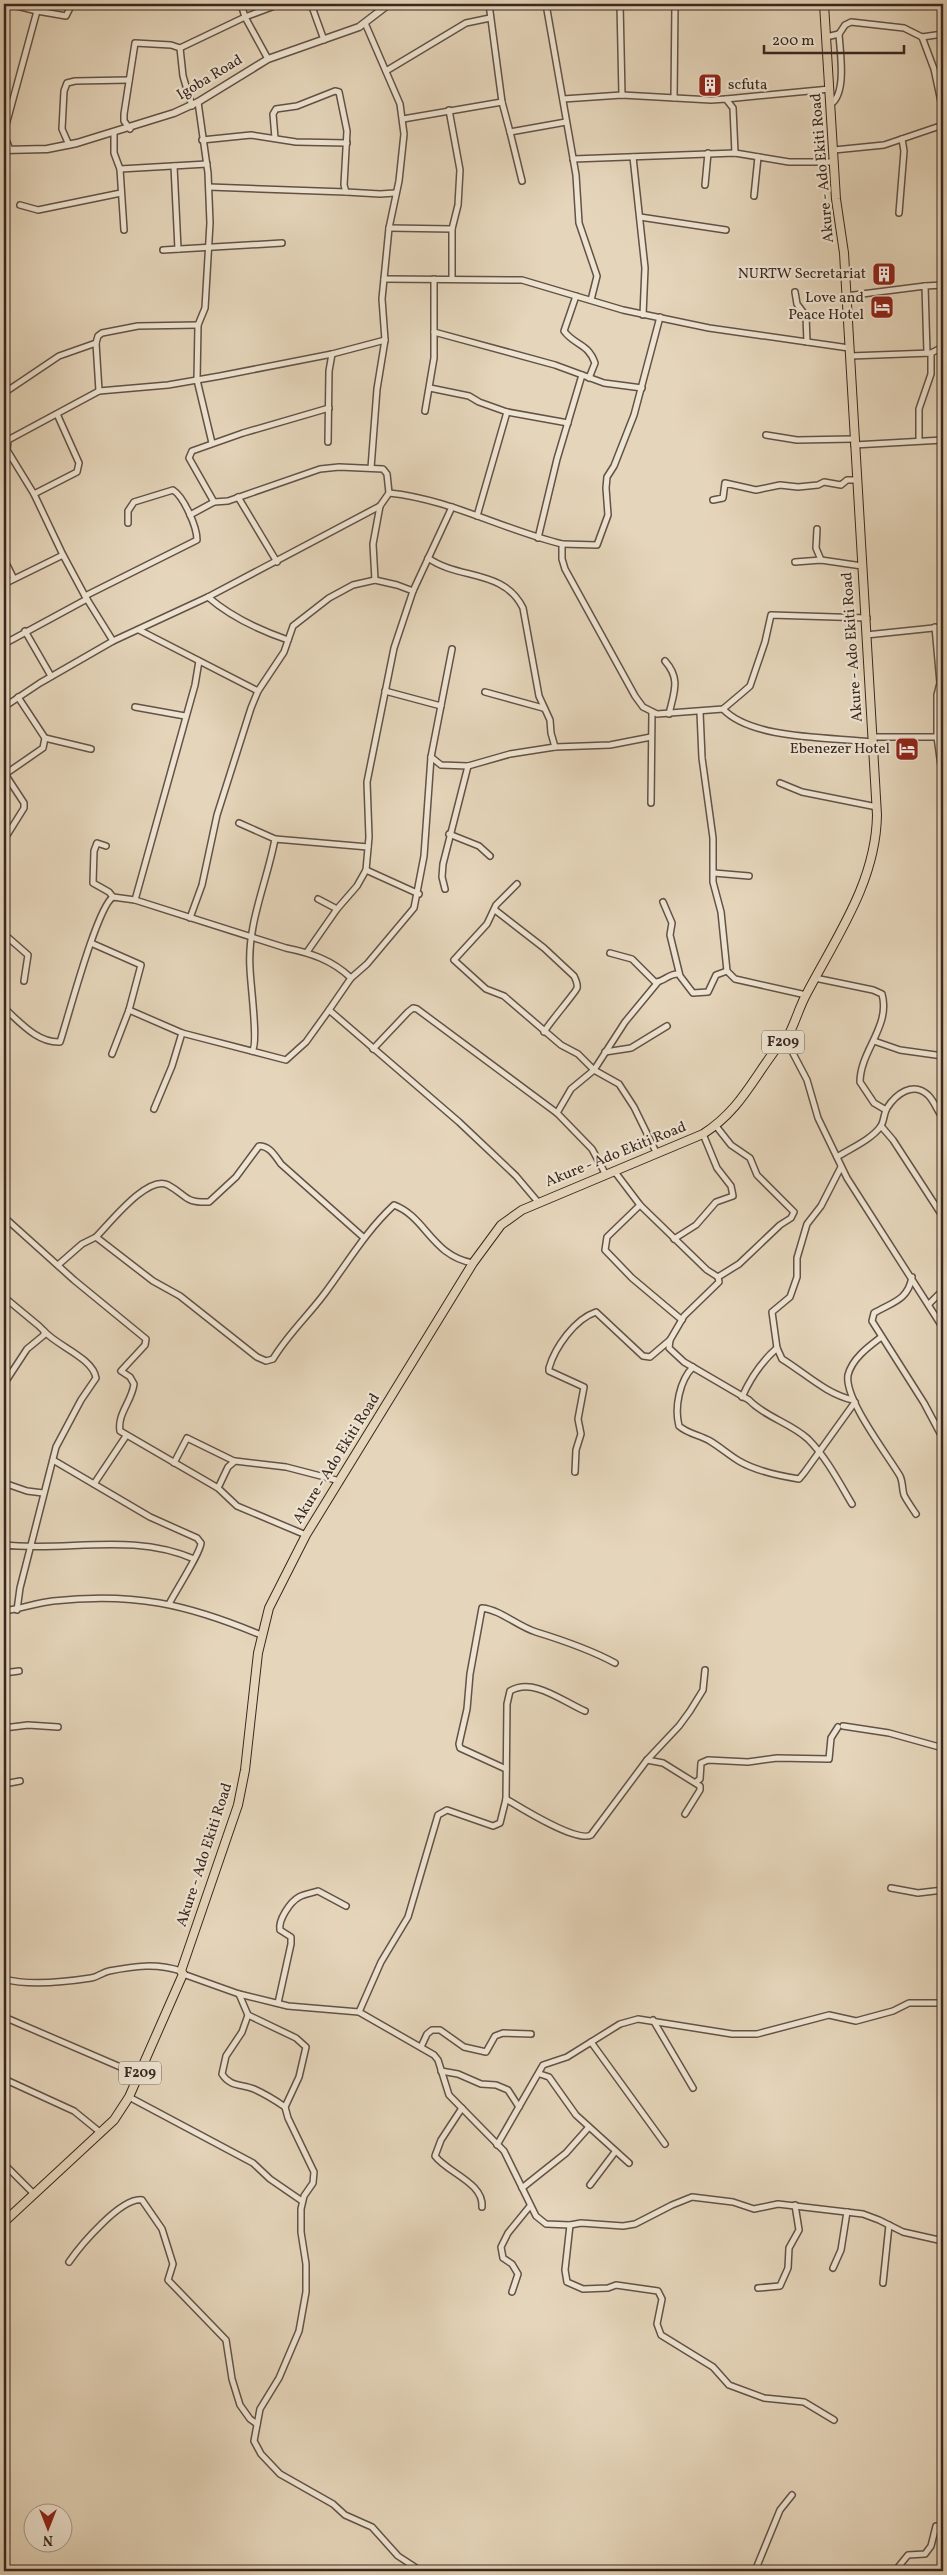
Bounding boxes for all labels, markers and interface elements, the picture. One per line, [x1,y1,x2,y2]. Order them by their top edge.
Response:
scale bar [764,22,904,54]
text: 200 m [772,31,815,52]
street label: Igoba Road [173,50,247,106]
building icon: scfuta [697,72,723,98]
place label: scfuta [728,75,767,96]
street label: Akure - Ado Ekiti Road [806,92,840,244]
building icon: NURTW Secretariat [871,261,897,287]
place label: NURTW Secretariat [738,264,866,285]
place label: Love and Peace Hotel [788,288,864,326]
hotel icon: Love and Peace Hotel [869,294,895,320]
street label: Akure - Ado Ekiti Road [837,571,869,723]
hotel icon: Ebenezer Hotel [894,736,920,762]
place label: Ebenezer Hotel [790,739,890,760]
road number: F209 [762,1030,804,1054]
street label: Akure - Ado Ekiti Road [542,1117,690,1193]
street label: Akure - Ado Ekiti Road [288,1390,386,1528]
street label: Akure - Ado Ekiti Road [172,1780,238,1930]
road number: F209 [119,2062,161,2084]
north arrow [22,2502,72,2552]
text: N [43,2530,53,2549]

